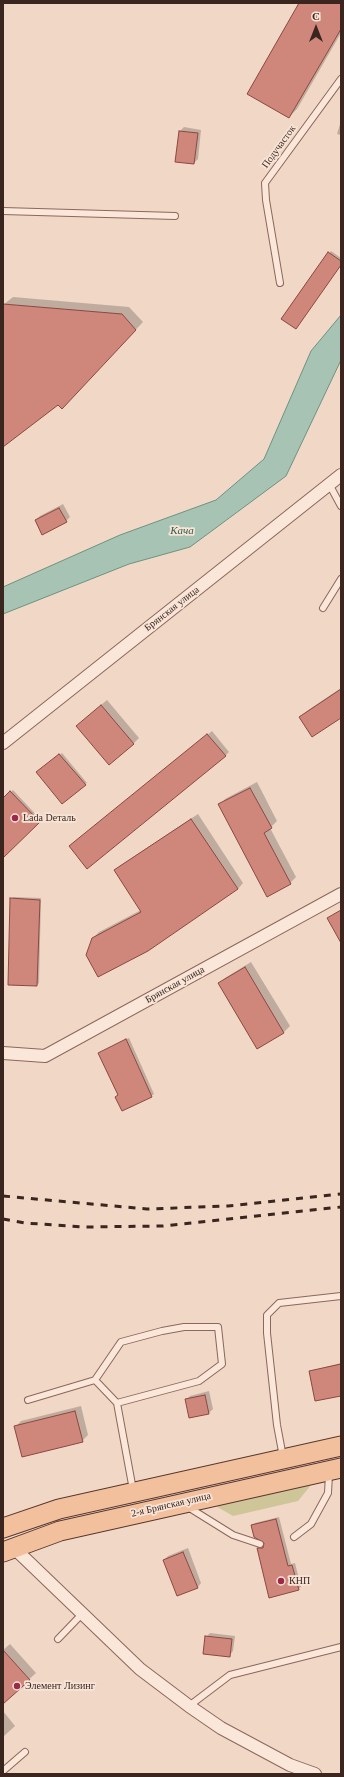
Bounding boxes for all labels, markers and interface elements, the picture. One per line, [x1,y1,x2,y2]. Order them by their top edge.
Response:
north arrow [296,8,336,48]
text: С [312,10,320,22]
street label: Подучасток [259,123,299,171]
water label: Кача [170,524,194,538]
street label: Брянская улица [142,584,202,634]
place label: Lada Dеталь [23,812,76,824]
marker: Lada Dеталь [10,813,20,823]
street label: Брянская улица [143,964,207,1006]
street label: 2-я Брянская улица [130,1490,212,1520]
place label: КНП [289,1575,310,1587]
marker: КНП [276,1576,286,1586]
place label: Элемент Лизинг [25,1680,95,1692]
marker: Элемент Лизинг [12,1681,22,1691]

